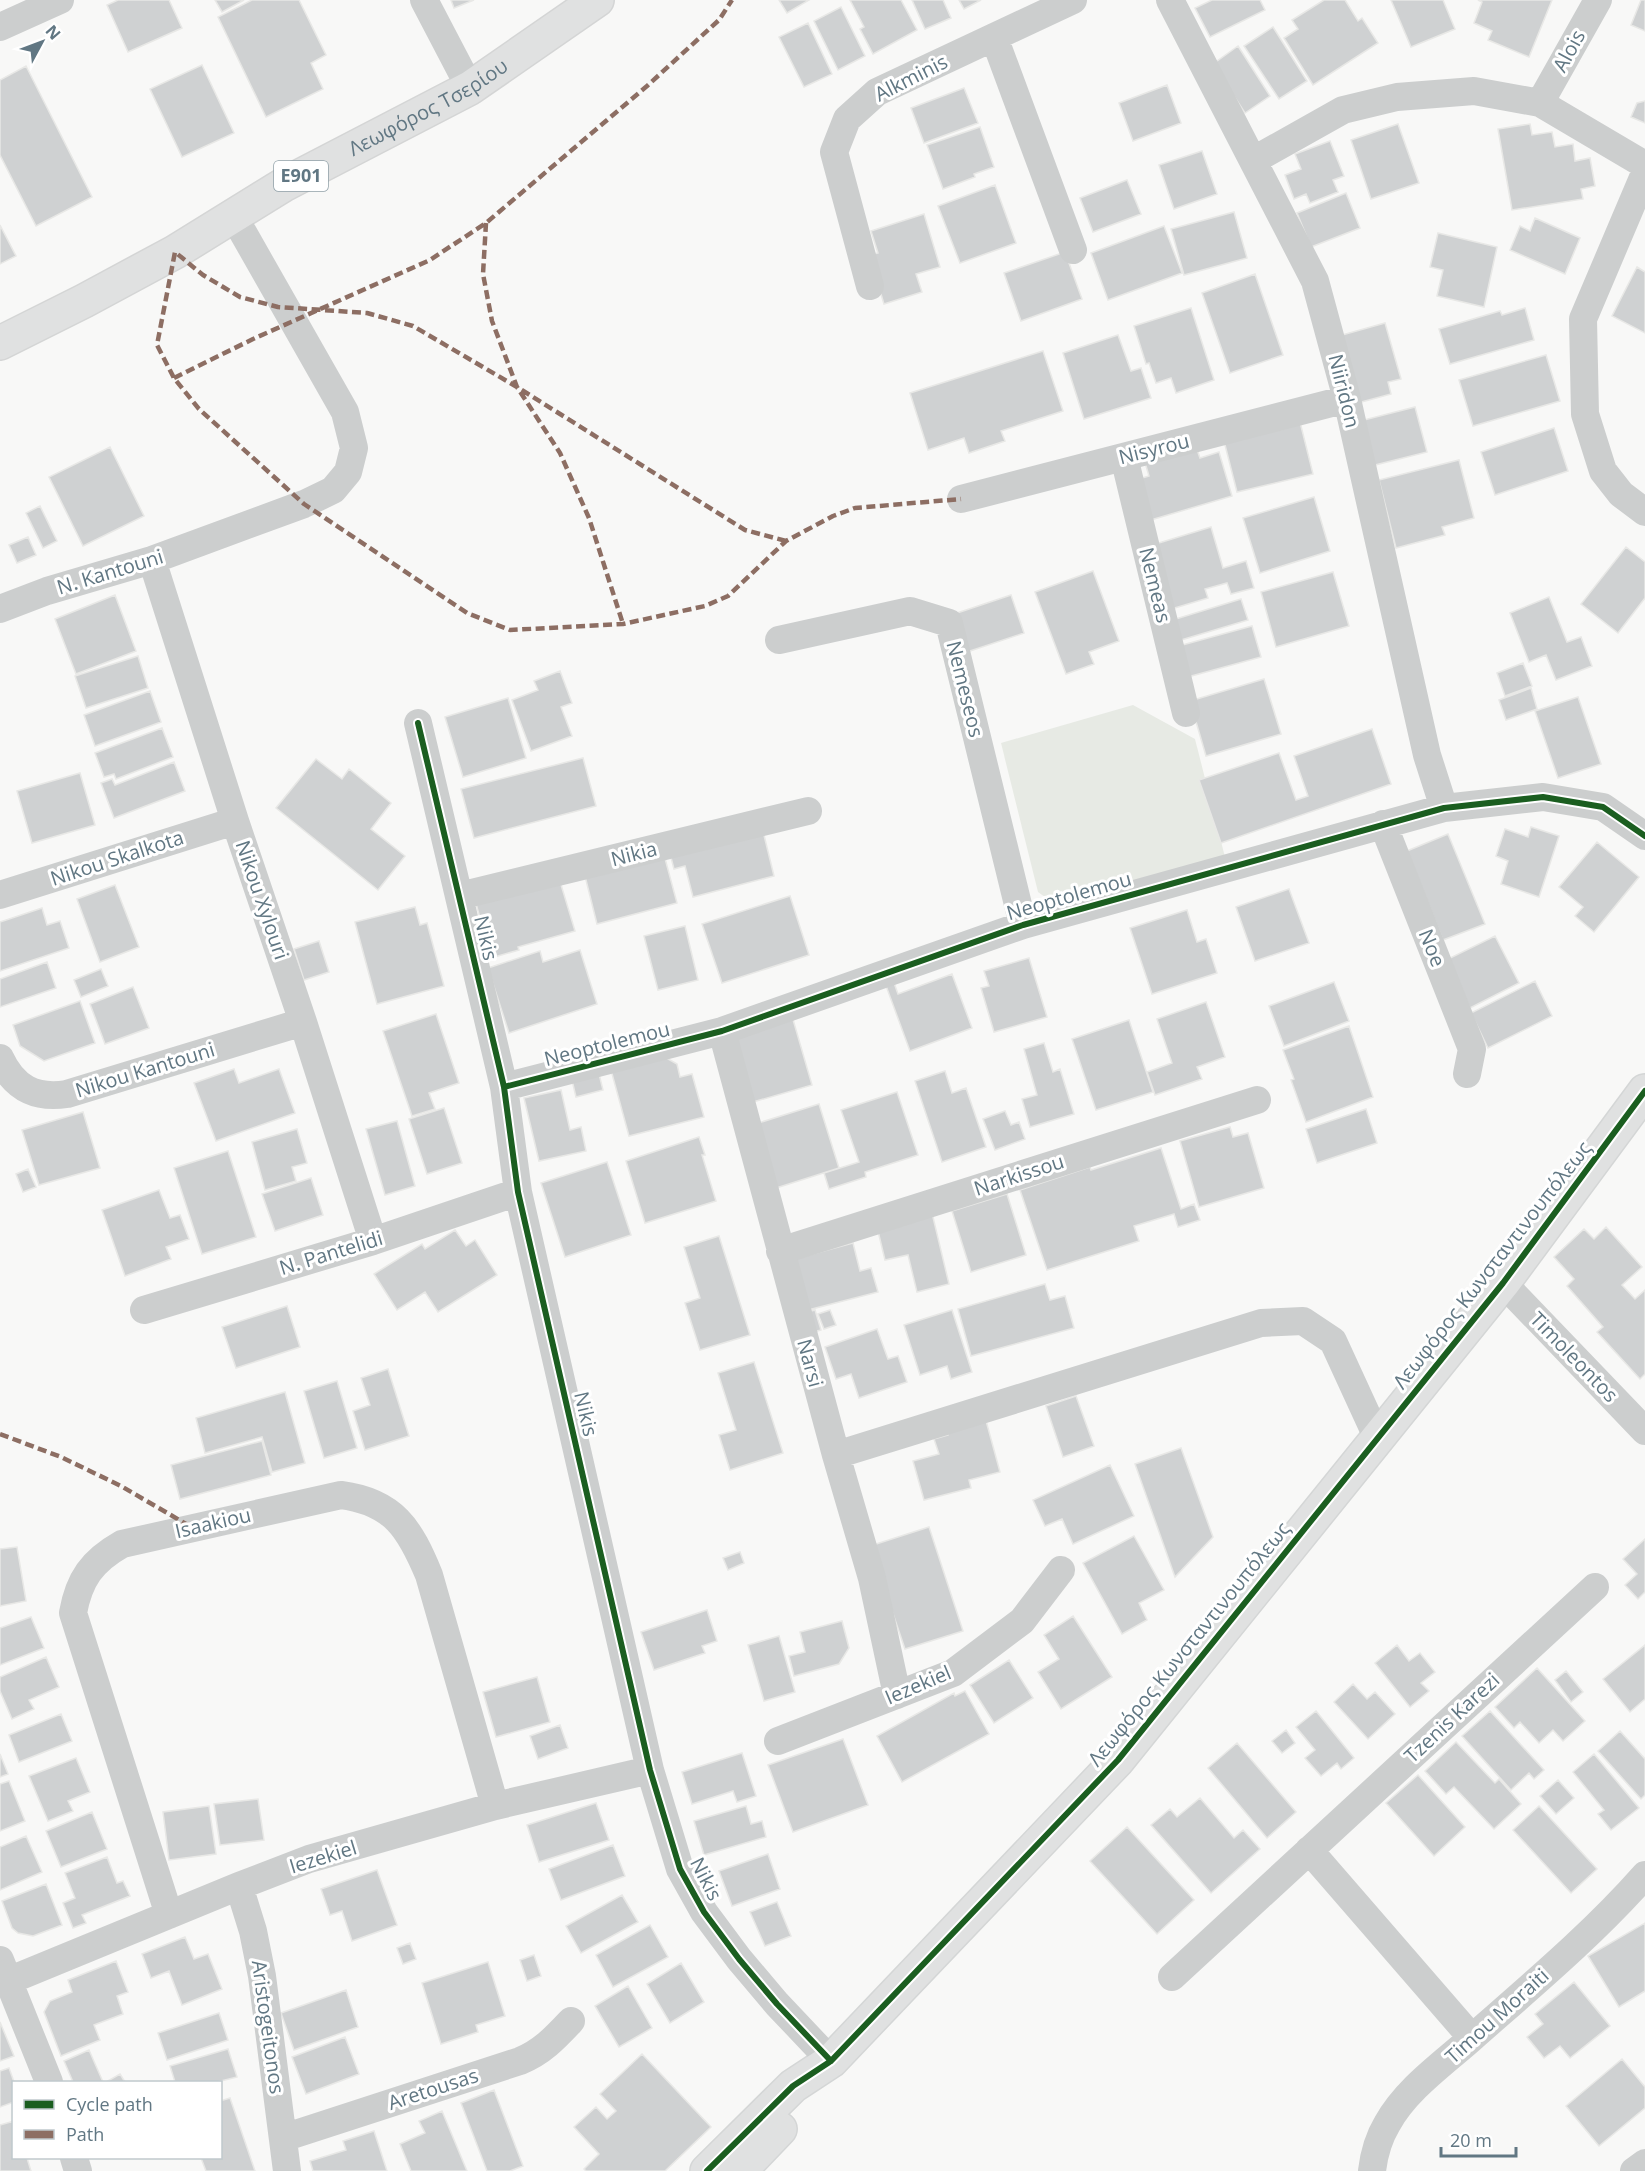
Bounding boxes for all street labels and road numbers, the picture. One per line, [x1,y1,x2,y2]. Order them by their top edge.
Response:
street label: Alois [1546,25,1591,77]
street label: Alkminis [870,48,952,107]
street label: Λεωφόρος Τσερίου [344,52,513,162]
road number: E901 [274,161,328,191]
street label: Niiridon [1322,351,1367,430]
street label: Nisyrou [1116,427,1192,470]
street label: N. Kantouni [53,543,166,600]
street label: Nemeas [1133,544,1178,625]
street label: Nemeseos [940,638,990,740]
street label: Nikou Skalkota [47,823,187,892]
street label: Nikia [608,835,660,872]
street label: Nikou Xylouri [229,837,295,963]
street label: Neoptolemou [1003,865,1134,926]
street label: Nikis [468,913,505,963]
street label: Noe [1413,925,1452,971]
street label: Neoptolemou [541,1015,673,1072]
street label: Nikou Kantouni [72,1035,218,1104]
street label: Λεωφόρος Κωνσταντινουπόλεως [1386,1135,1597,1394]
street label: Narkissou [970,1147,1067,1202]
street label: N. Pantelidi [276,1224,386,1281]
street label: Timoleontos [1524,1306,1624,1408]
street label: Narsi [791,1336,830,1390]
street label: Nikis [568,1389,605,1439]
street label: Isaakiou [172,1501,254,1544]
street label: Λεωφόρος Κωνσταντινουπόλεως [1081,1515,1296,1772]
street label: Iezekiel [881,1659,955,1710]
street label: Tzenis Karezi [1398,1667,1505,1769]
street label: Iezekiel [286,1833,360,1880]
street label: Nikis [684,1853,729,1905]
street label: Aristogeitonos [246,1958,291,2095]
street label: Timou Moraiti [1439,1962,1554,2069]
street label: Aretousas [384,2061,482,2116]

